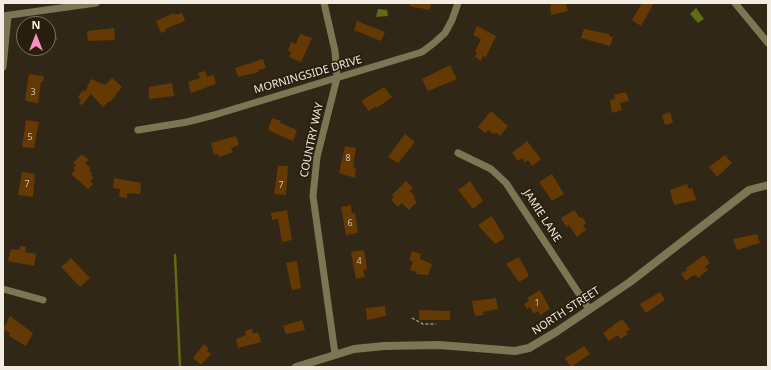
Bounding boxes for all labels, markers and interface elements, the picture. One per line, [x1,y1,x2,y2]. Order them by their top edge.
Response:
north arrow [16,16,56,56]
text: N [32,17,40,32]
street label: MORNINGSIDE DRIVE [252,53,364,97]
house number: 3 [30,87,36,97]
street label: COUNTRY WAY [298,101,326,179]
house number: 5 [27,132,33,142]
house number: 8 [345,153,351,163]
house number: 7 [24,179,30,189]
house number: 7 [278,180,284,190]
street label: JAMIE LANE [520,187,564,245]
house number: 6 [347,218,353,228]
house number: 4 [356,256,362,266]
street label: NORTH STREET [530,284,602,338]
house number: 1 [534,298,540,308]

